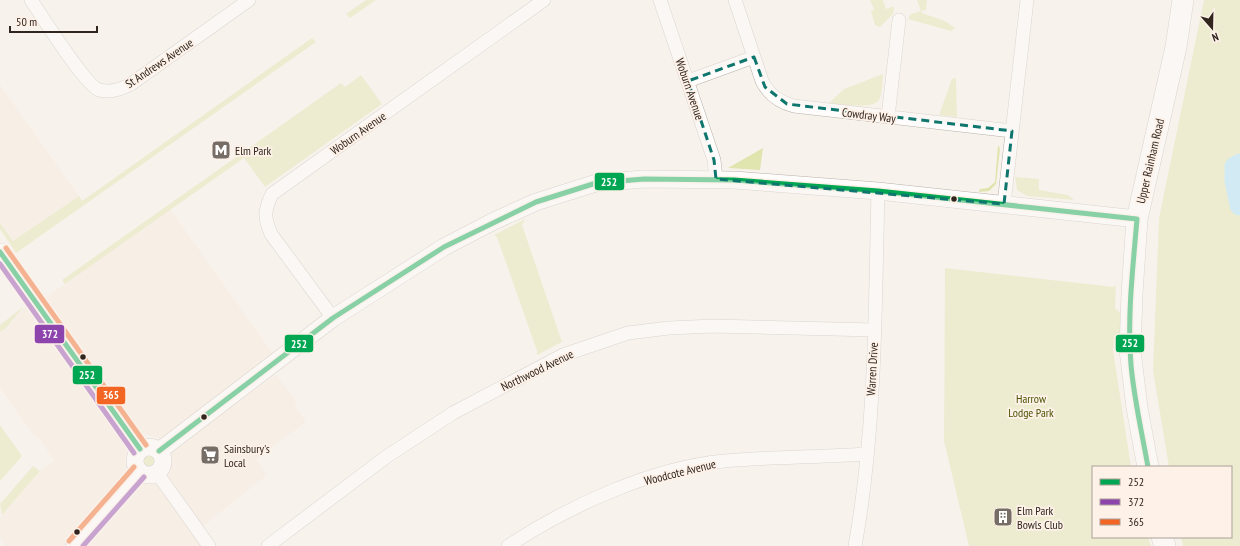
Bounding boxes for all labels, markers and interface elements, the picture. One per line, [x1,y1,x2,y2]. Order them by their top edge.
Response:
scale bar [10,8,97,34]
north arrow [1192,8,1232,48]
text: 50 m [16,14,37,29]
text: N [1210,30,1221,45]
street label: St Andrews Avenue [122,35,196,91]
street label: Woburn Avenue [672,56,708,122]
street label: Cowdray Way [841,104,897,126]
street label: Woburn Avenue [327,108,389,158]
street label: Upper Rainham Road [1133,117,1167,205]
metro station icon: Elm Park [210,139,232,161]
place label: Elm Park [235,143,271,158]
line badge: 252 [594,172,625,191]
text: 252 [601,175,617,189]
unlabelled marker [949,194,959,204]
line badge: 372 [34,324,65,344]
text: 372 [42,327,58,341]
line badge: 252 [284,334,314,353]
line badge: 252 [1115,334,1145,353]
text: 252 [1122,336,1138,350]
text: 252 [291,337,307,351]
street label: Warren Drive [863,342,881,396]
street label: Northwood Avenue [498,346,576,394]
unlabelled marker [78,352,88,362]
line badge: 252 [72,365,103,385]
text: 252 [79,368,95,382]
line badge: 365 [96,386,126,405]
text: 365 [103,388,119,402]
park label: Harrow Lodge Park [1008,391,1054,420]
unlabelled marker [199,412,209,422]
place label: Sainsbury's Local [224,441,270,470]
supermarket icon: Sainsbury's Local [199,444,221,466]
street label: Woodcote Avenue [643,456,717,488]
legend [1092,466,1232,538]
text: 252 [1128,474,1144,489]
text: 372 [1128,494,1144,509]
place label: Elm Park Bowls Club [1017,503,1063,532]
building icon: Elm Park Bowls Club [992,506,1014,528]
text: 365 [1128,514,1144,529]
unlabelled marker [72,527,82,537]

